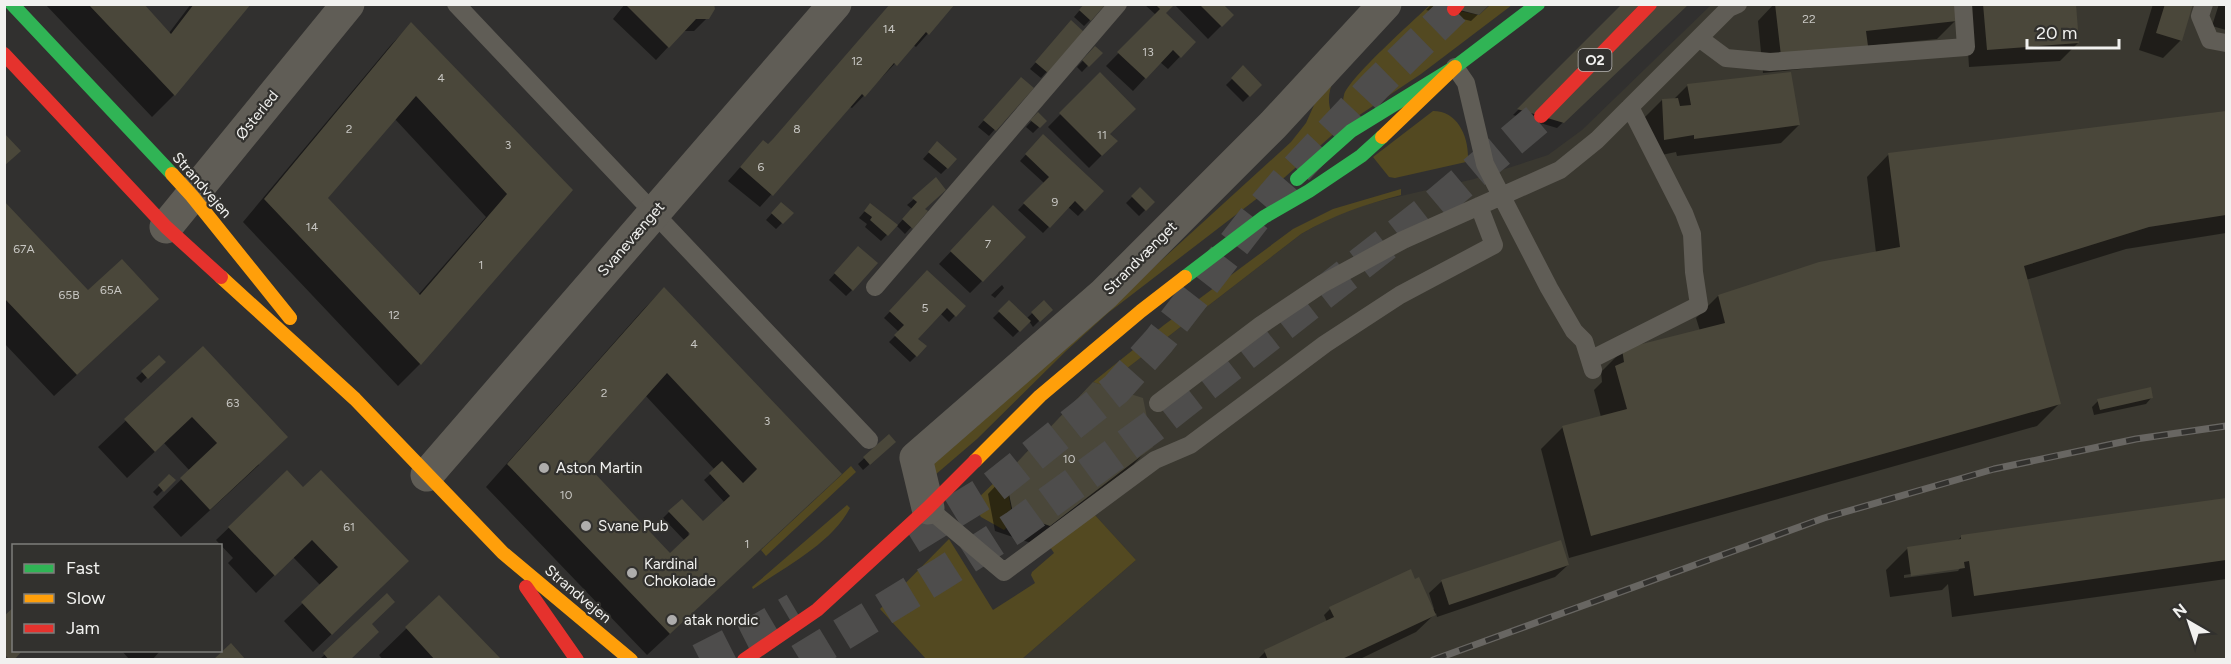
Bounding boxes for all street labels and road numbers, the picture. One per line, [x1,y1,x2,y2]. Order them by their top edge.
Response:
road number: O2 [1578,49,1612,71]
street label: Østerled [232,87,282,143]
street label: Strandvejen [169,148,235,222]
street label: Svanevænget [594,198,668,280]
street label: Strandvænget [1099,217,1181,299]
street label: Strandvejen [541,561,615,627]

